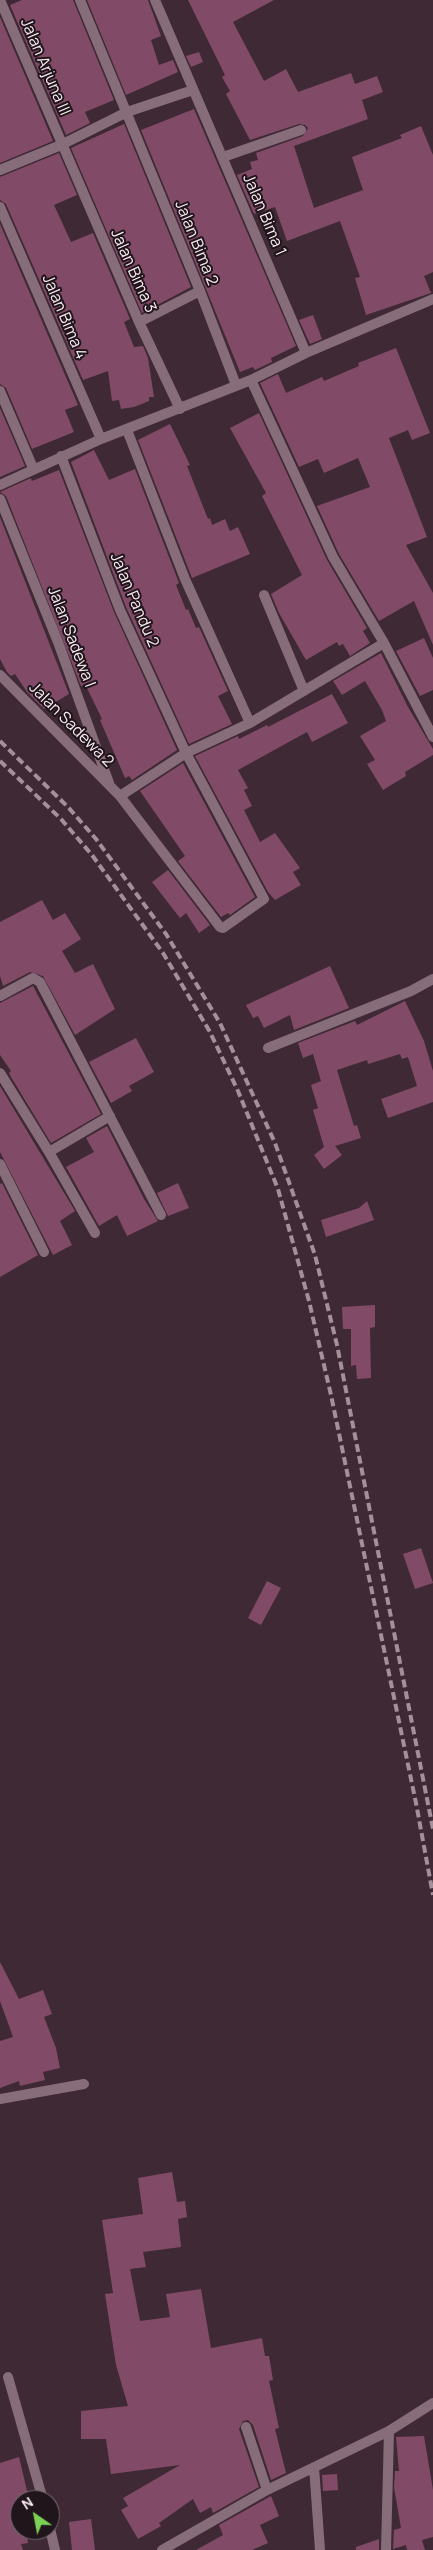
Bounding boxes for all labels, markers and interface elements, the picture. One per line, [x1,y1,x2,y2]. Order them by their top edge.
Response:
street label: Jalan Arjuna III [16,15,74,119]
street label: Jalan Bima 1 [238,171,290,259]
street label: Jalan Bima 2 [170,198,222,288]
street label: Jalan Bima 3 [106,226,160,316]
street label: Jalan Bima 4 [38,272,90,362]
street label: Jalan Pandu 2 [106,550,162,650]
street label: Jalan Sadewa I [43,584,99,690]
street label: Jalan Sadewa 2 [25,679,117,771]
north arrow [10,2490,60,2540]
text: N [18,2492,36,2514]

